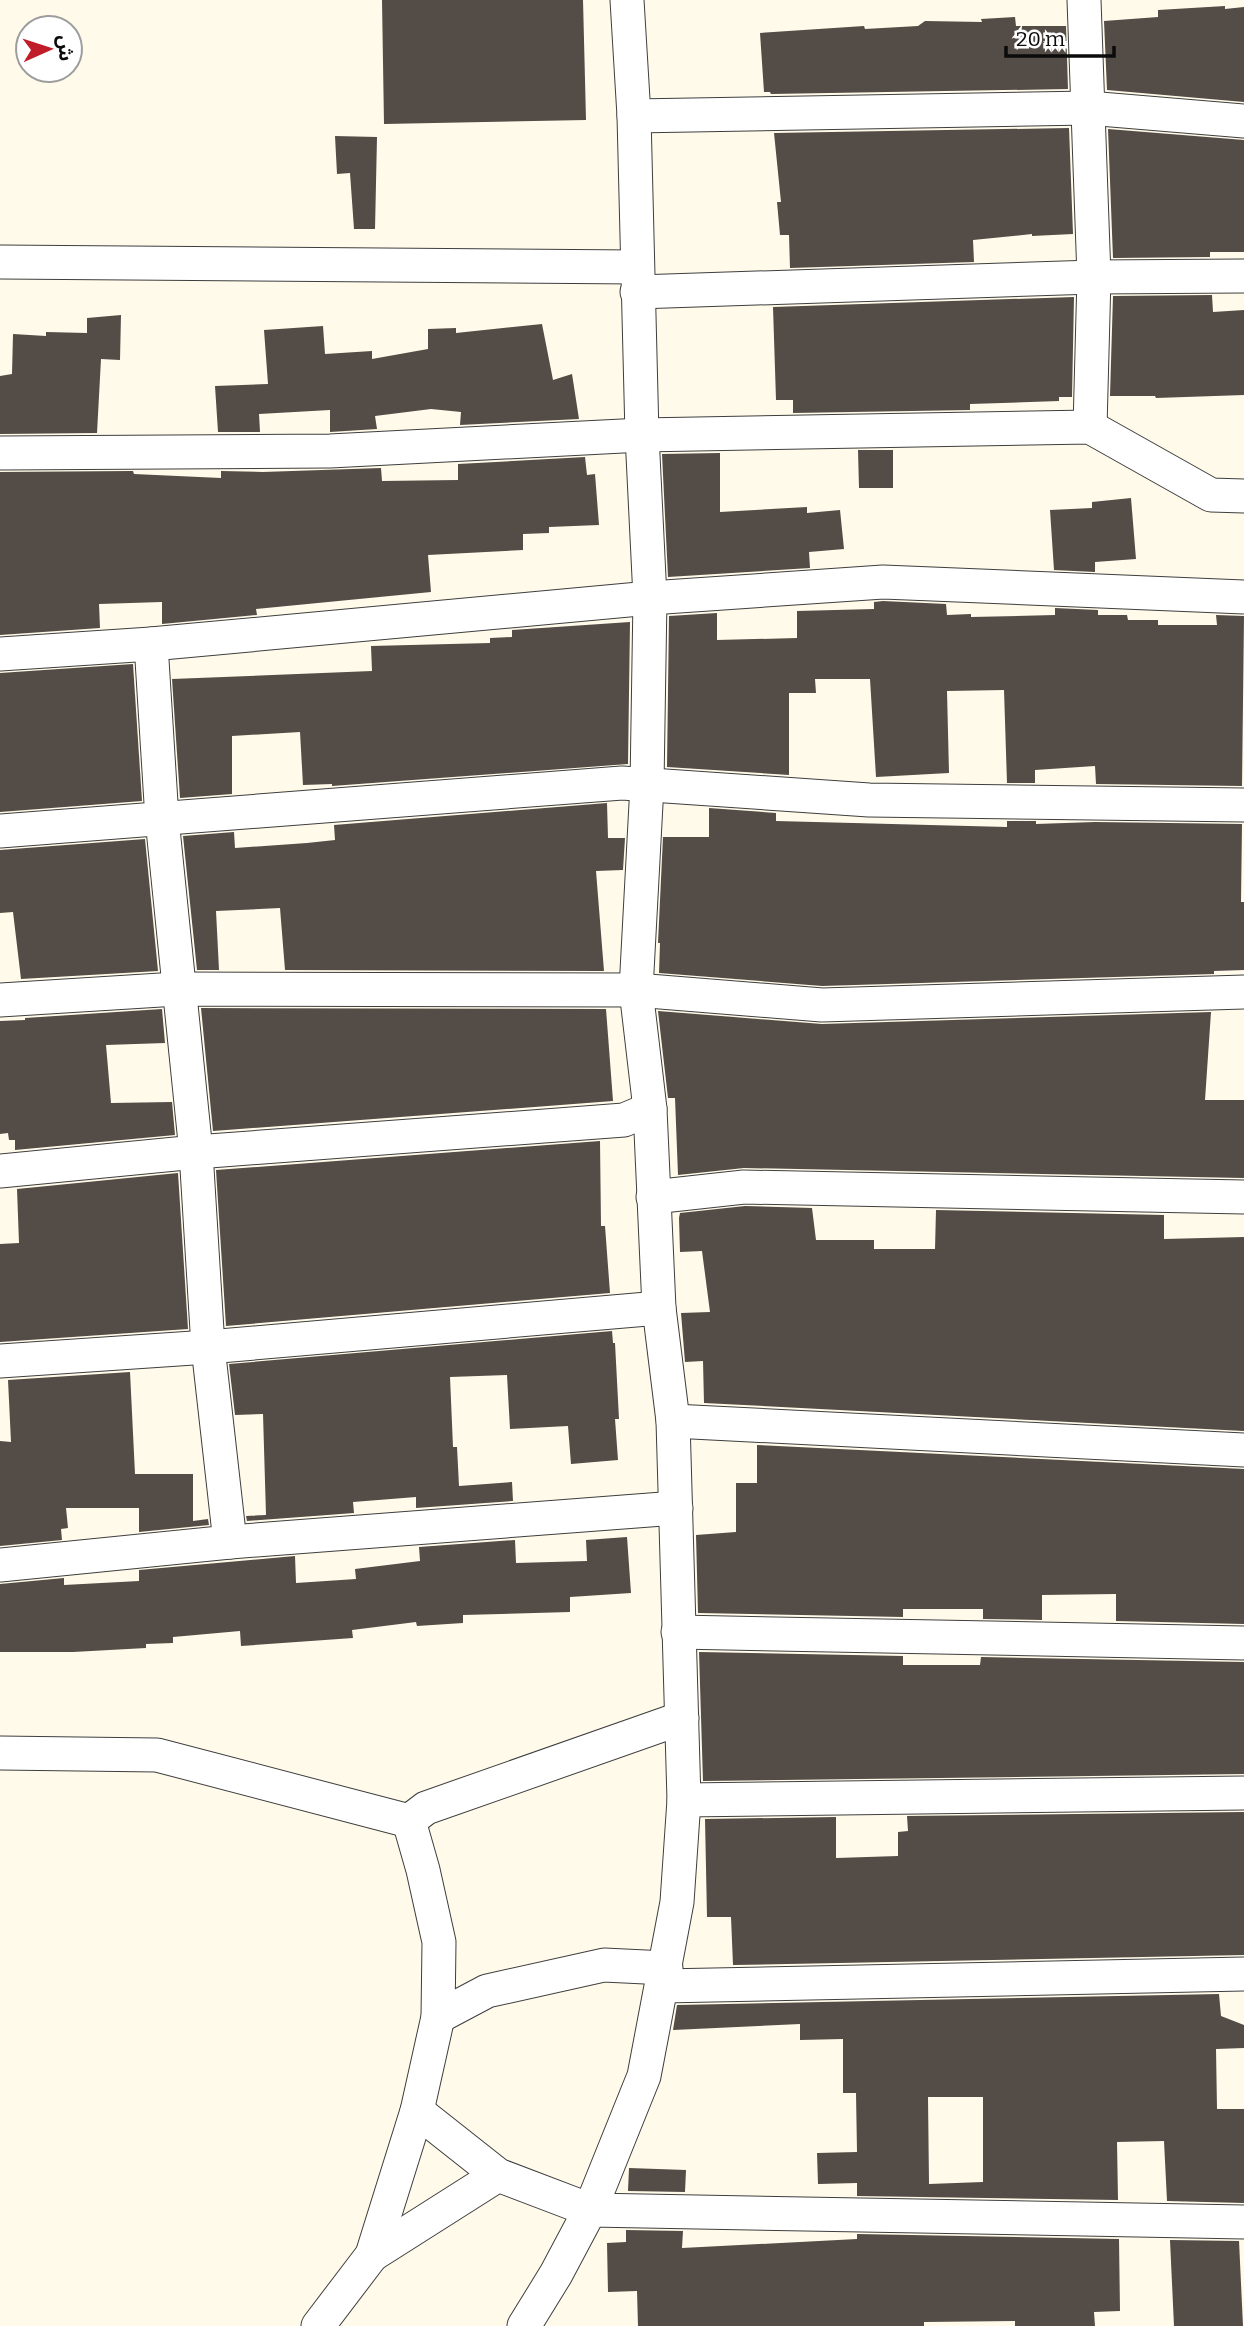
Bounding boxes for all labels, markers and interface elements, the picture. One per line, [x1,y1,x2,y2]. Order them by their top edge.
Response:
north arrow [14,14,84,84]
scale bar [1006,14,1114,58]
text: 20 m [1016,26,1065,52]
text: ش [53,35,78,62]

